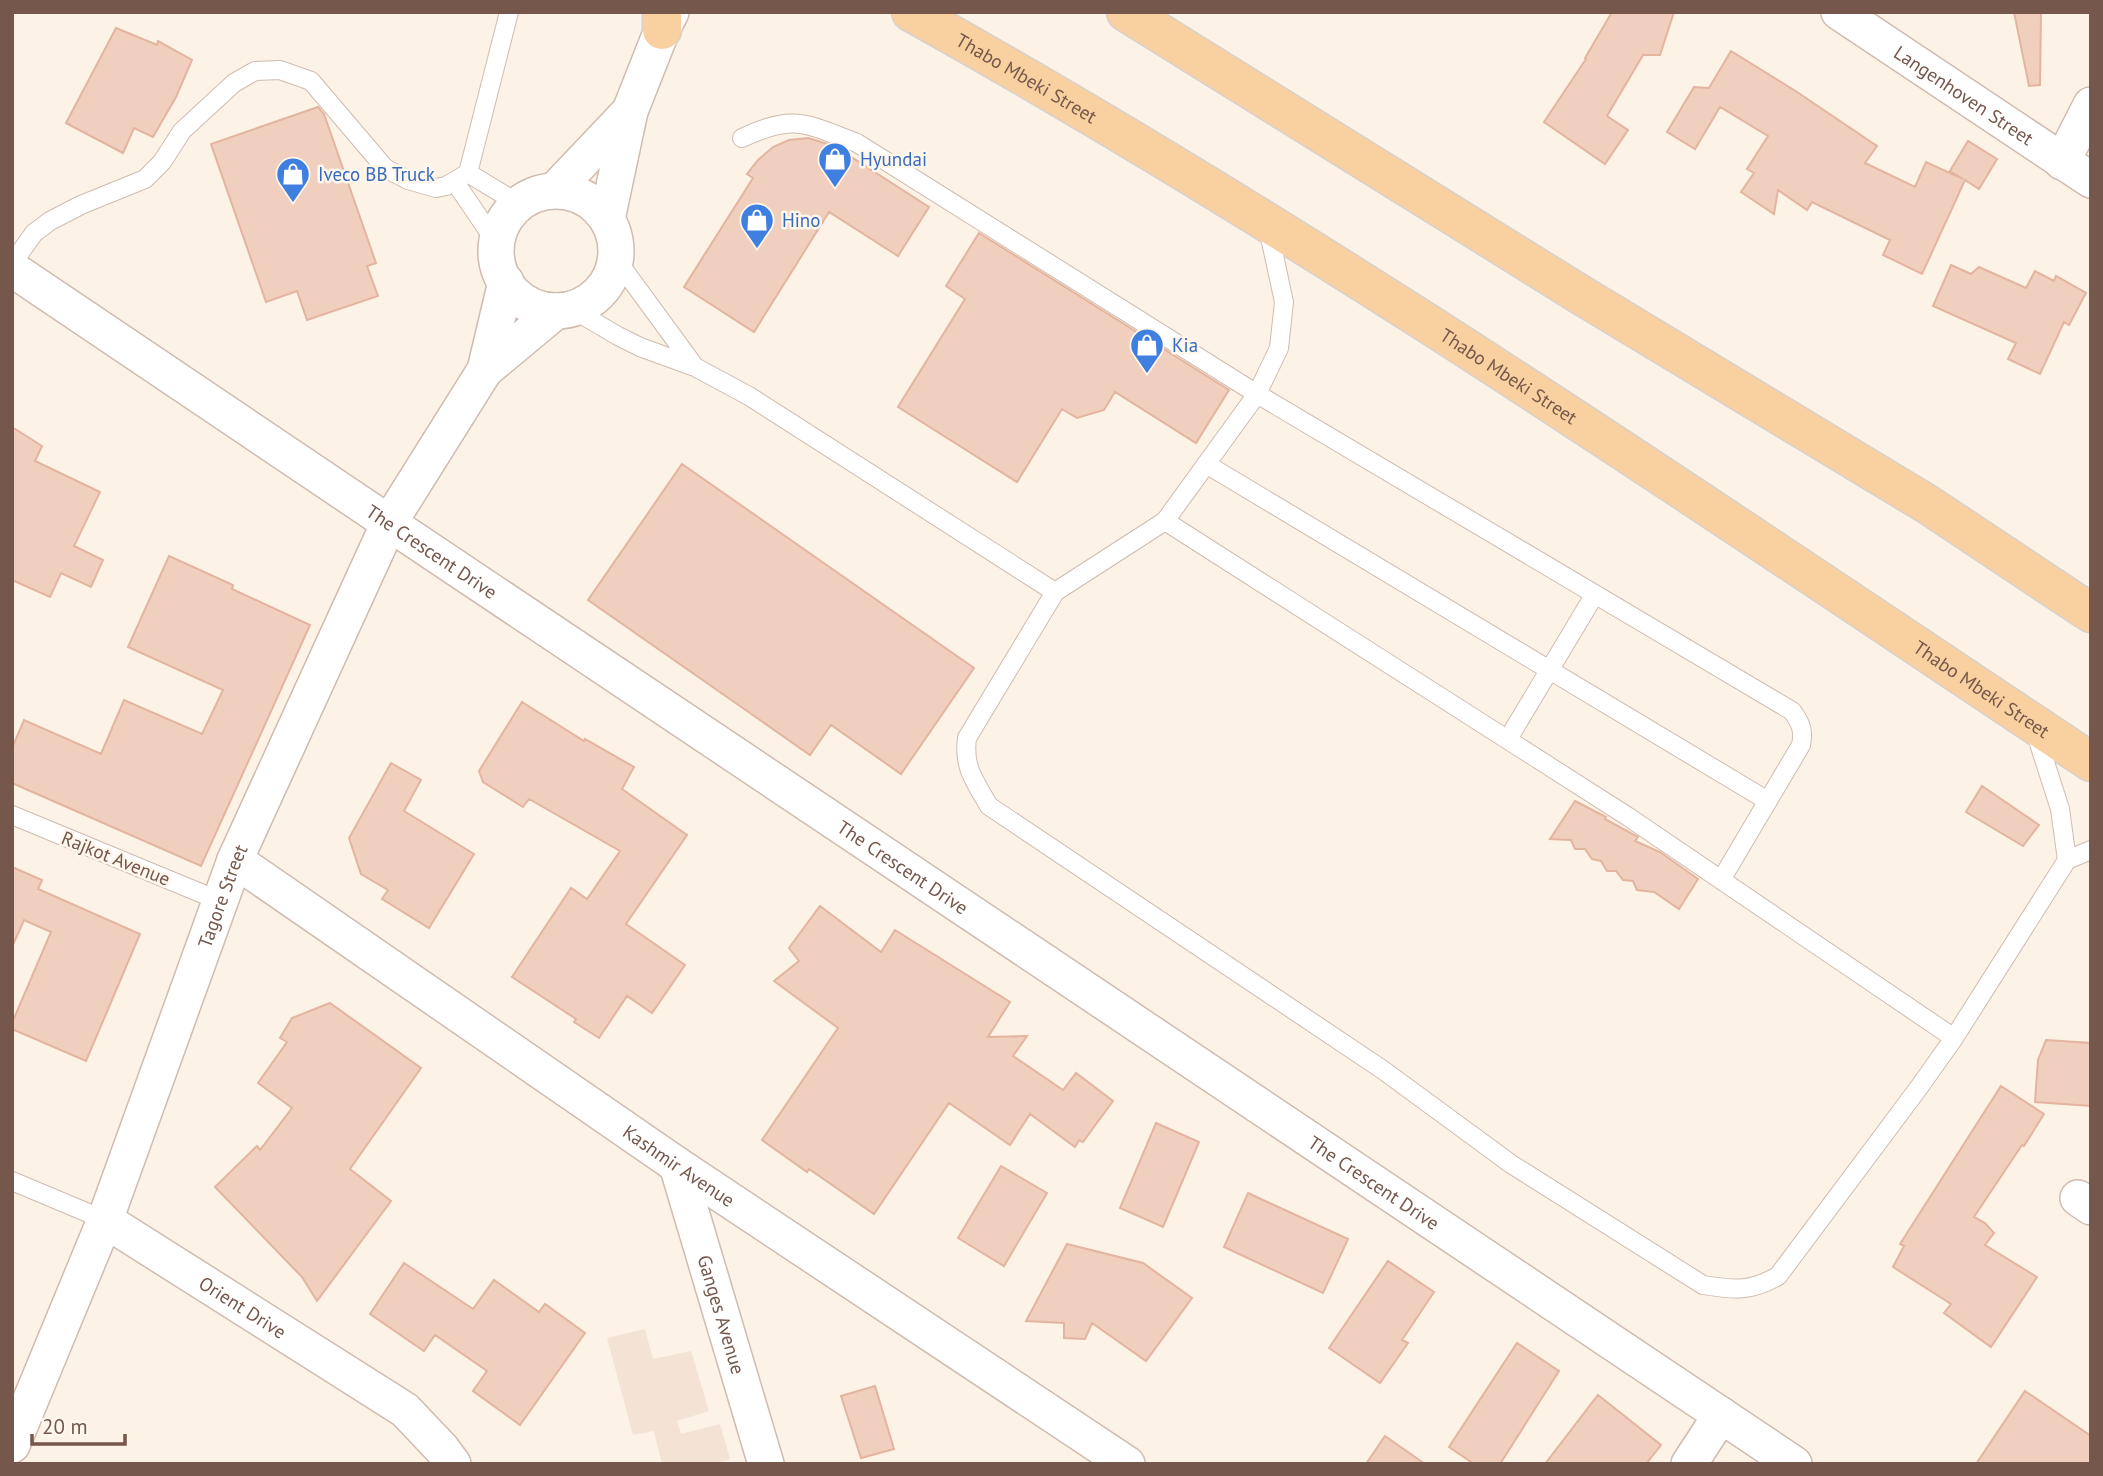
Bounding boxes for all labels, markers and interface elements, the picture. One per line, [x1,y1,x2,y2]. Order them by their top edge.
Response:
street label: Thabo Mbeki Street [952,28,1102,129]
street label: Langenhoven Street [1890,40,2039,151]
shop icon: Hyundai [816,140,854,189]
place label: Hyundai [860,147,927,171]
shop icon: Iveco BB Truck [274,155,312,204]
place label: Iveco BB Truck [318,162,435,186]
shop icon: Hino [738,201,776,250]
place label: Hino [782,208,820,232]
street label: Thabo Mbeki Street [1436,323,1582,430]
shop icon: Kia [1128,326,1166,375]
place label: Kia [1172,333,1198,357]
street label: The Crescent Drive [362,499,502,604]
street label: Thabo Mbeki Street [1909,635,2055,743]
street label: The Crescent Drive [833,815,973,920]
street label: Rajkot Avenue [58,825,174,891]
street label: Tagore Street [192,840,253,951]
street label: Kashmir Avenue [618,1119,739,1212]
street label: The Crescent Drive [1304,1130,1444,1235]
street label: Ganges Avenue [692,1252,751,1377]
street label: Orient Drive [195,1271,291,1344]
scale bar [32,1402,124,1446]
text: 20 m [42,1413,88,1440]

